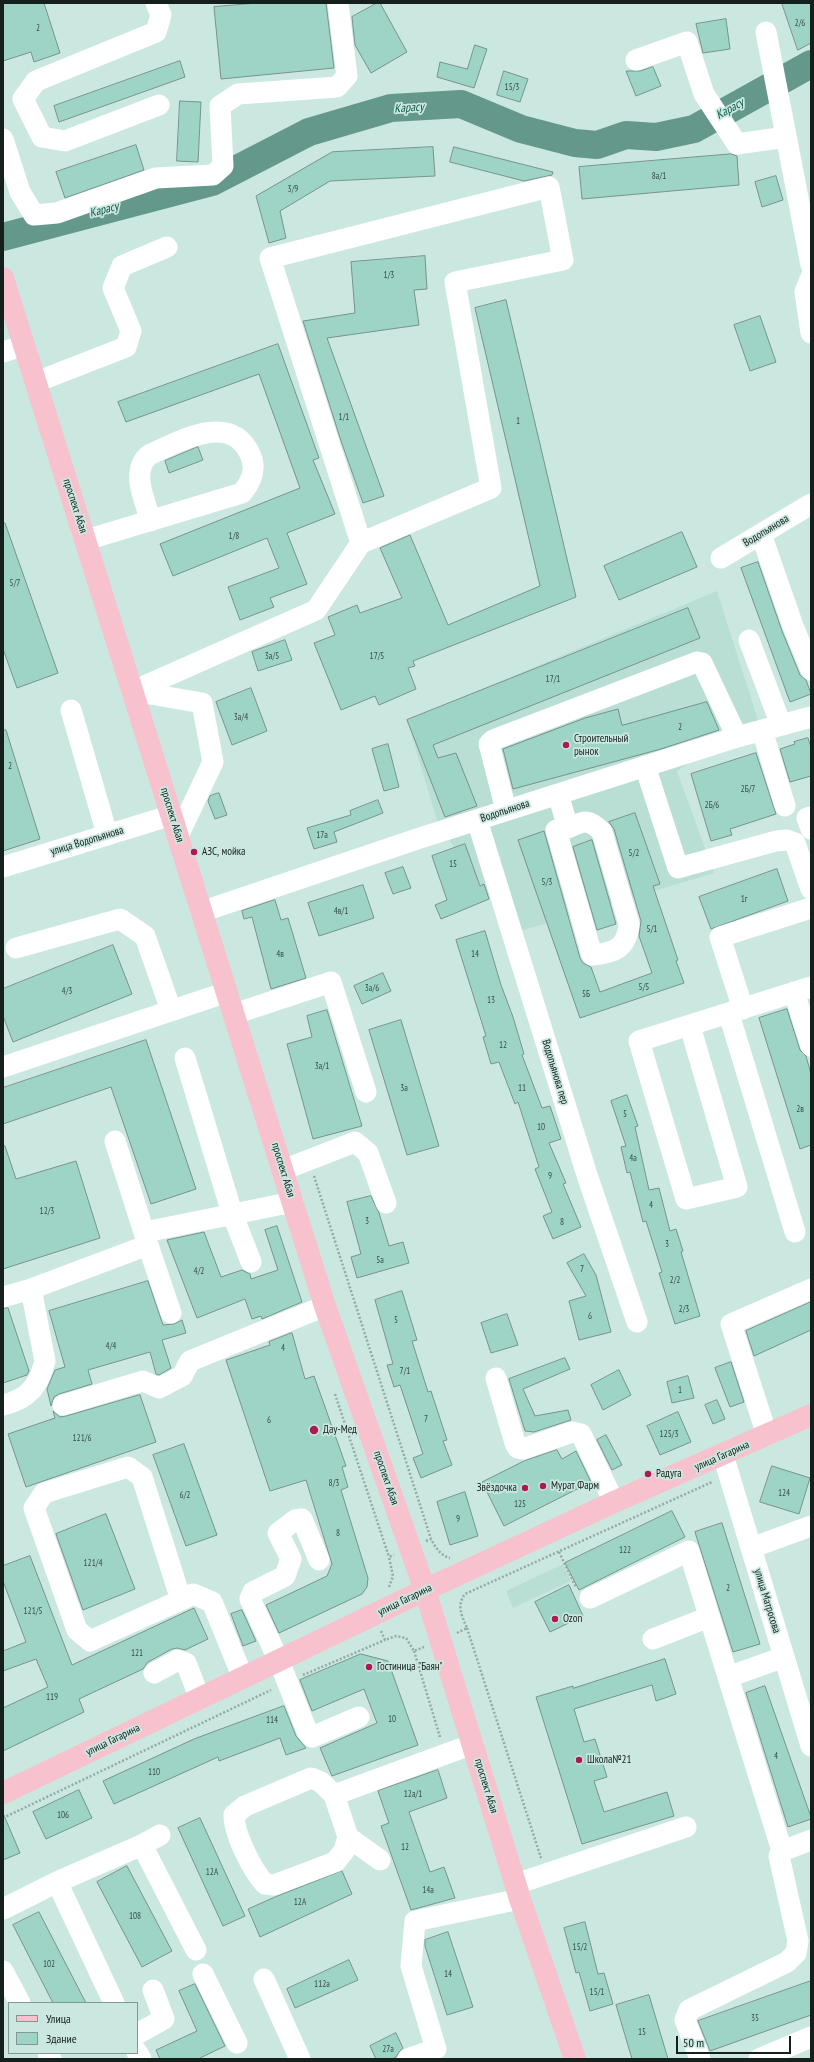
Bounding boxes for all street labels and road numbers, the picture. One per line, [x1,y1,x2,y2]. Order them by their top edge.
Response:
street label: проспект Абая [60,477,90,535]
street label: Водопьянова [741,512,791,550]
street label: проспект Абая [157,786,187,844]
street label: Водопьянова [479,797,531,825]
street label: улица Водопьянова [49,824,125,858]
street label: Водопьянова пер [539,1038,571,1106]
street label: проспект Абая [268,1141,298,1199]
street label: улица Гагарина [693,1438,751,1474]
street label: проспект Абая [371,1449,401,1507]
street label: улица Матросова [751,1567,783,1635]
street label: улица Гагарина [376,1581,434,1619]
street label: улица Гагарина [84,1721,142,1759]
street label: проспект Абая [471,1757,501,1815]

